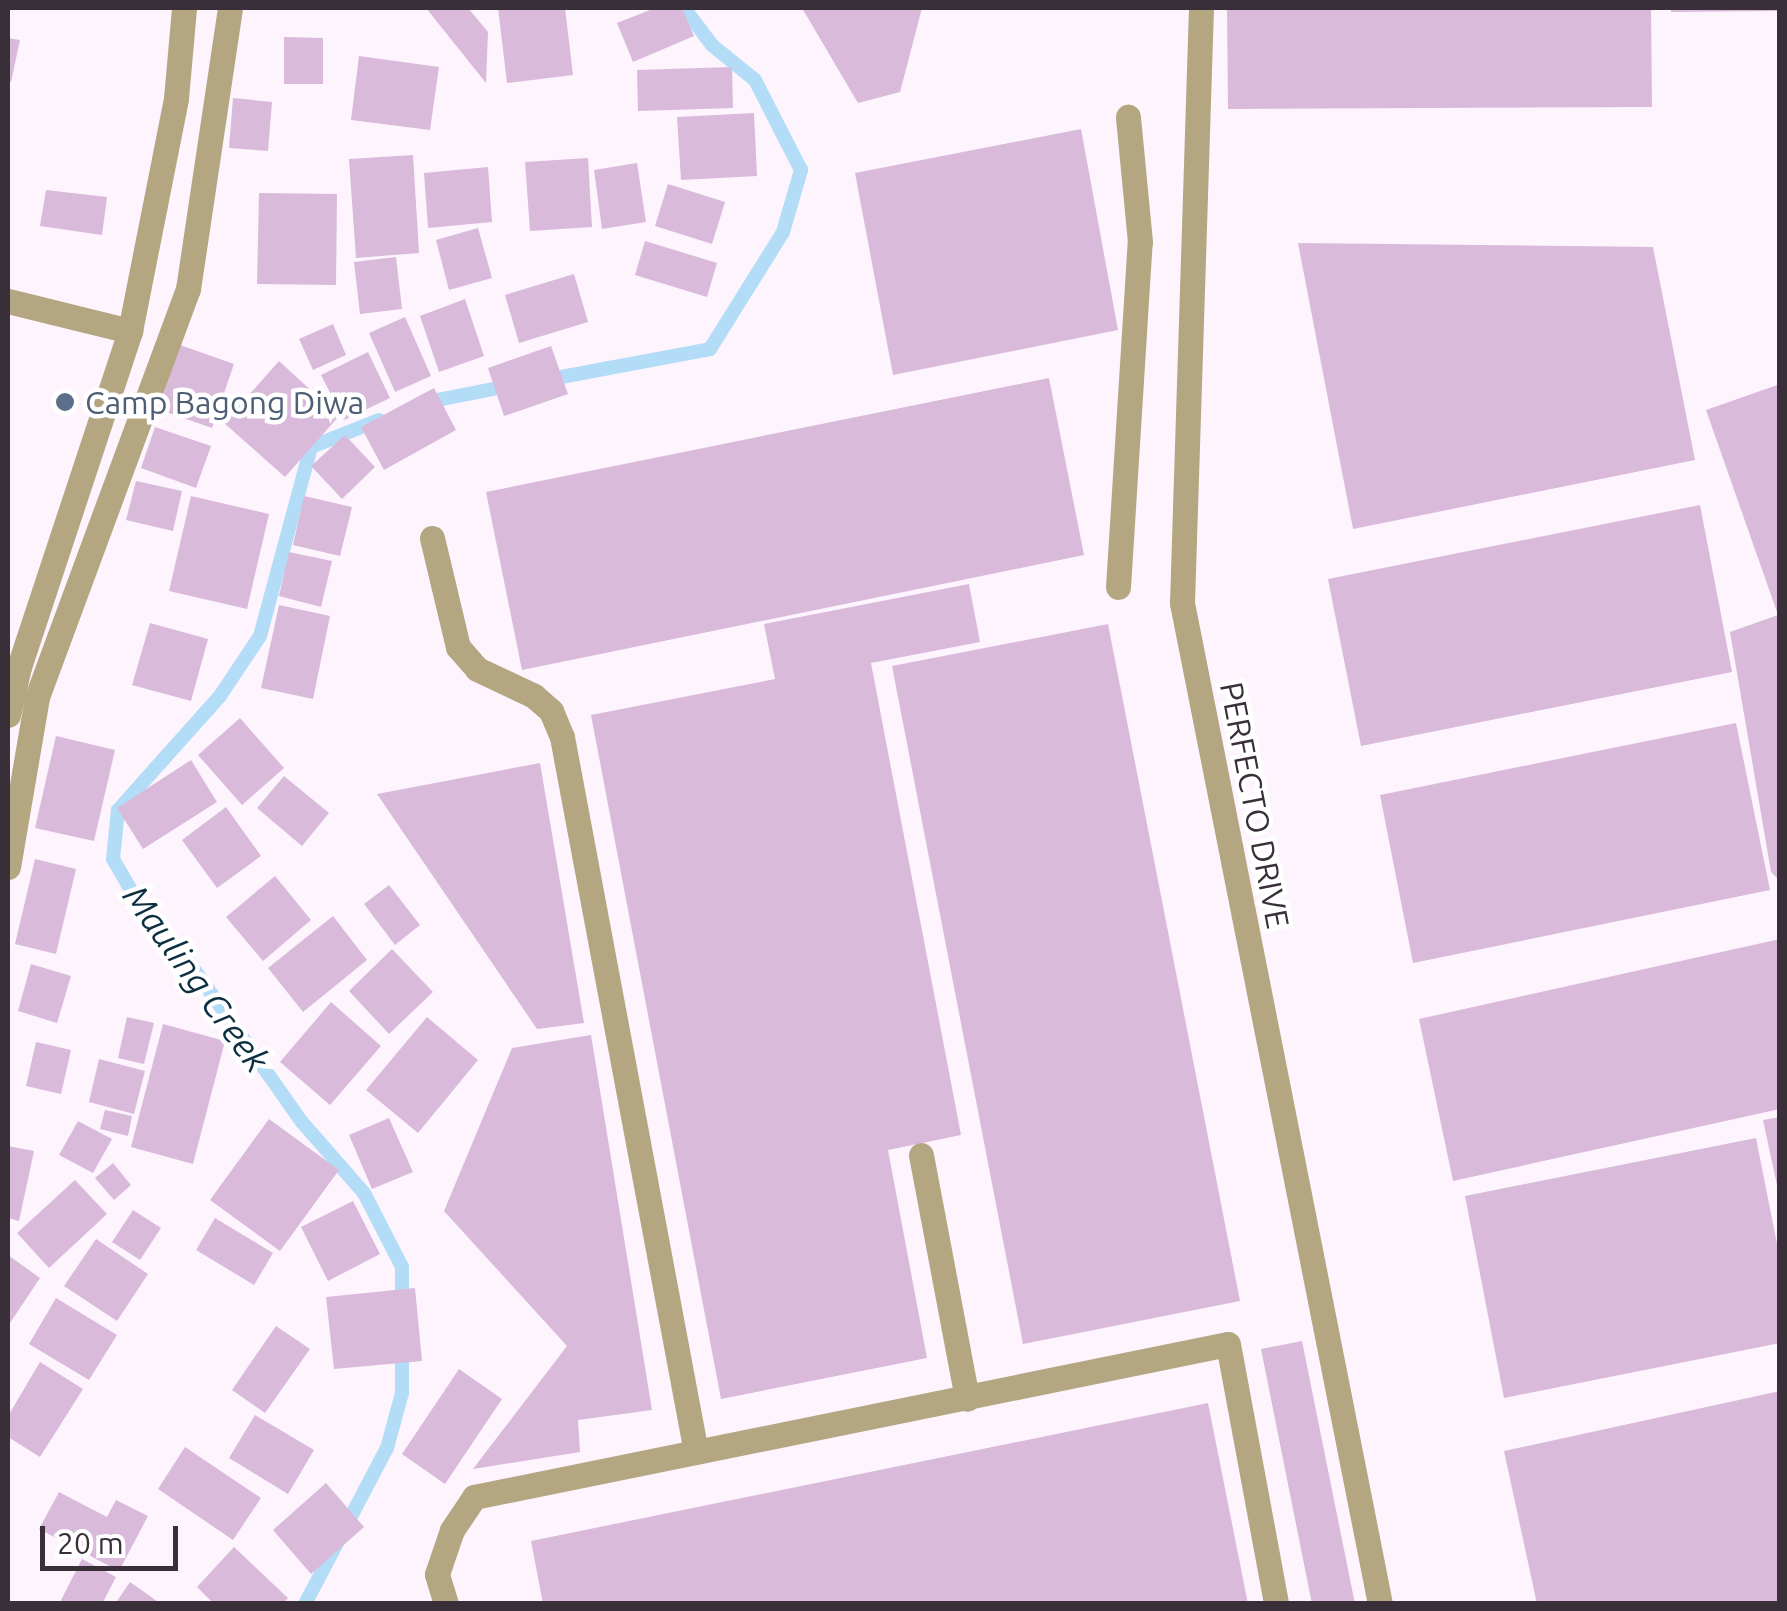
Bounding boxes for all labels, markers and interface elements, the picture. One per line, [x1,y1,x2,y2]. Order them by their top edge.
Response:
place label: Camp Bagong Diwa [85,383,364,421]
marker: Camp Bagong Diwa [54,391,76,413]
street label: PERFECTO DRIVE [1212,679,1298,931]
water label: Mauling Creek [115,876,279,1080]
scale bar [45,1506,182,1568]
text: 20 m [57,1526,124,1560]

